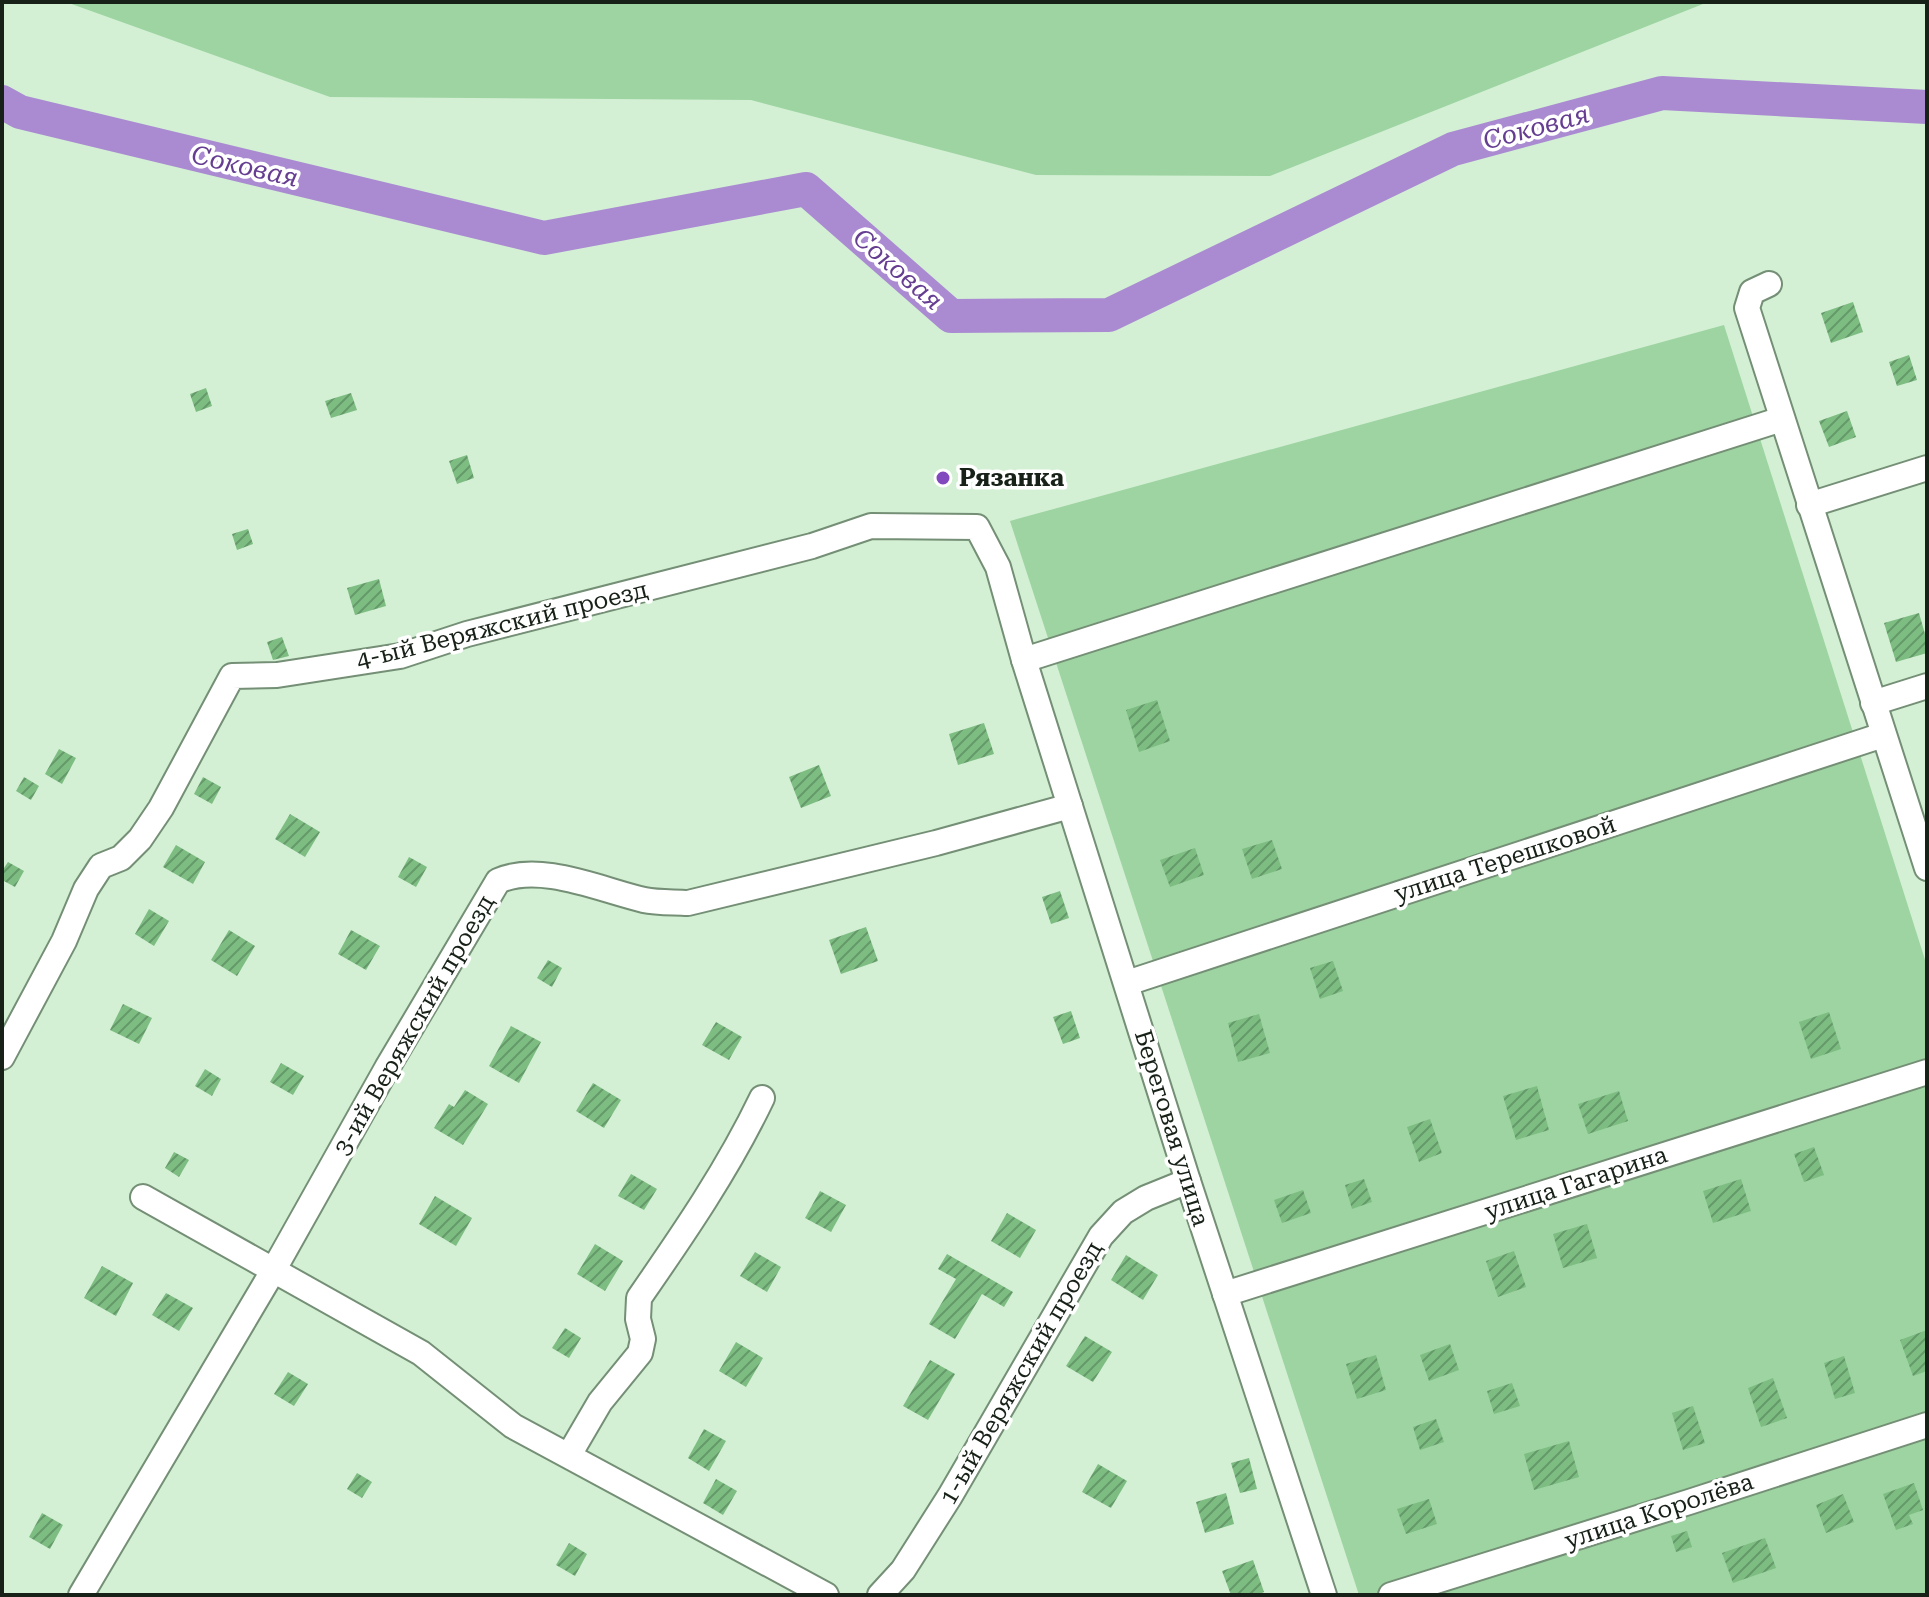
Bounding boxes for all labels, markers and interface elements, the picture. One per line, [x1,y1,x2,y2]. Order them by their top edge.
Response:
water label: Соковая [1480,98,1592,156]
water label: Соковая [189,139,301,193]
water label: Соковая [847,222,949,316]
place label: Рязанка [959,464,1064,492]
marker: Рязанка [934,469,952,487]
street label: 4-ый Веряжский проезд [353,575,651,675]
street label: улица Терешковой [1391,810,1619,908]
street label: 3-ий Веряжский проезд [328,890,500,1160]
street label: Береговая улица [1129,1026,1215,1230]
street label: улица Гагарина [1481,1140,1671,1226]
street label: 1-ый Веряжский проезд [934,1236,1108,1510]
street label: улица Королёва [1561,1467,1757,1555]

